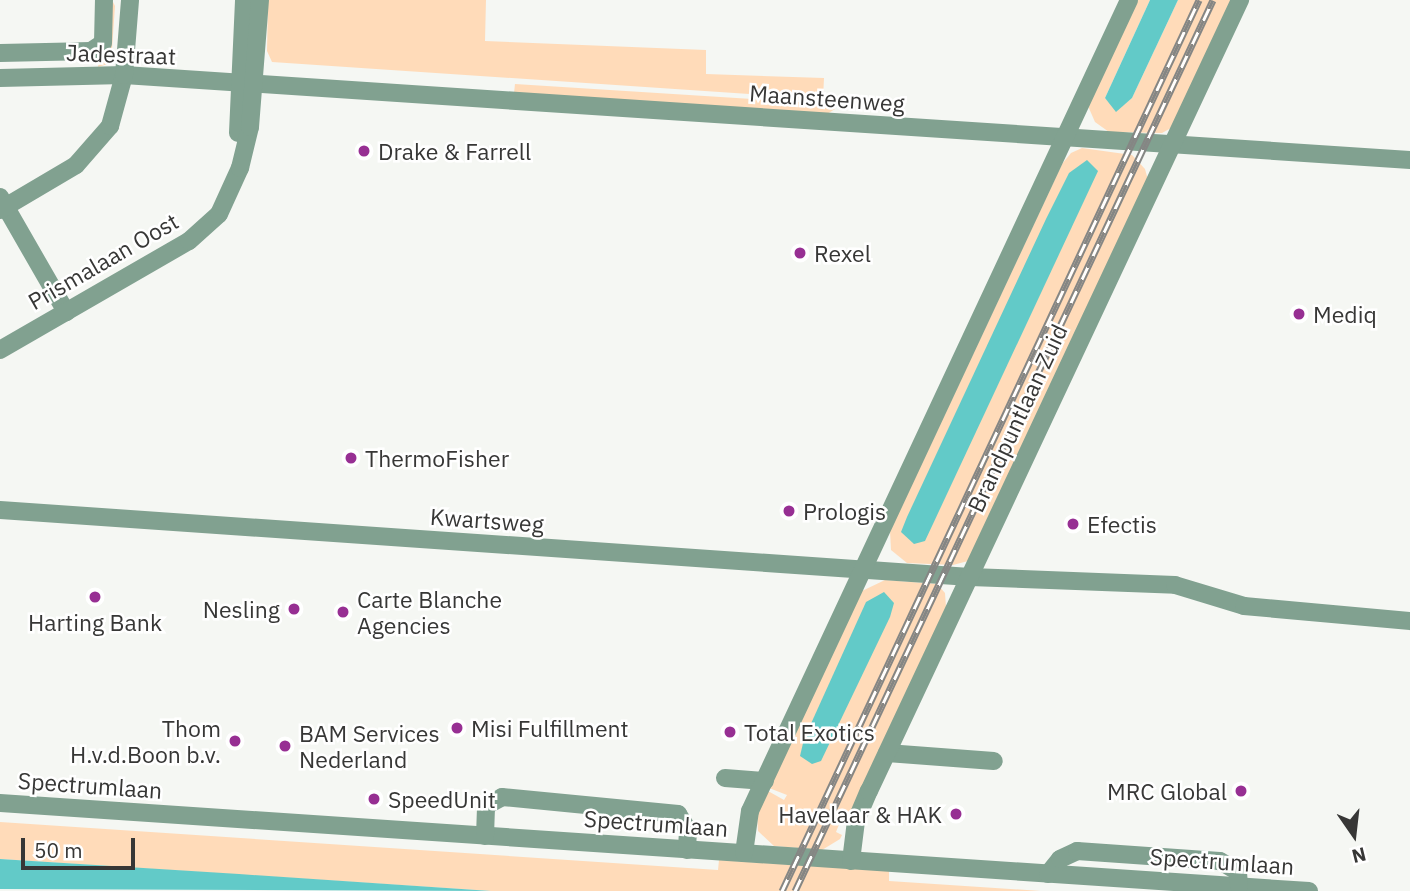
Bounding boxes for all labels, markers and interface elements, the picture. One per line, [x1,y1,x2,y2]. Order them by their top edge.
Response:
street label: Jadestraat [66,38,176,70]
street label: Maansteenweg [748,79,906,117]
place label: Drake & Farrell [378,137,531,165]
marker: Drake & Farrell [356,143,372,159]
street label: Prismalaan Oost [23,207,183,315]
place label: Rexel [814,239,871,267]
marker: Rexel [792,245,808,261]
place label: Mediq [1313,300,1377,328]
marker: Mediq [1291,306,1307,322]
street label: Brandpuntlaan Zuid [961,320,1073,516]
place label: ThermoFisher [365,444,509,472]
marker: ThermoFisher [343,450,359,466]
place label: Prologis [803,497,886,525]
street label: Kwartsweg [429,502,545,538]
marker: Prologis [781,503,797,519]
place label: Efectis [1087,510,1157,538]
marker: Efectis [1065,516,1081,532]
place label: Carte Blanche Agencies [357,585,502,639]
marker: Harting Bank [87,589,103,605]
place label: Nesling [203,595,280,623]
marker: Nesling [286,601,302,617]
marker: Carte Blanche Agencies [335,604,351,620]
place label: Harting Bank [28,608,162,636]
place label: Thom H.v.d.Boon b.v. [70,714,221,768]
place label: Misi Fulfillment [471,714,629,742]
place label: Total Exotics [744,718,875,746]
place label: BAM Services Nederland [299,719,440,773]
marker: Misi Fulfillment [449,720,465,736]
marker: Total Exotics [722,724,738,740]
marker: Thom H.v.d.Boon b.v. [227,733,243,749]
marker: BAM Services Nederland [277,738,293,754]
street label: Spectrumlaan [17,766,163,804]
place label: MRC Global [1107,777,1227,805]
marker: MRC Global [1233,783,1249,799]
place label: SpeedUnit [388,785,496,813]
marker: SpeedUnit [366,791,382,807]
place label: Havelaar & HAK [778,800,942,828]
north arrow [1319,800,1389,870]
street label: Spectrumlaan [583,804,729,842]
marker: Havelaar & HAK [948,806,964,822]
scale bar [24,824,138,868]
text: 50 m [34,836,83,864]
street label: Spectrumlaan [1149,842,1295,880]
text: N [1350,842,1369,869]

